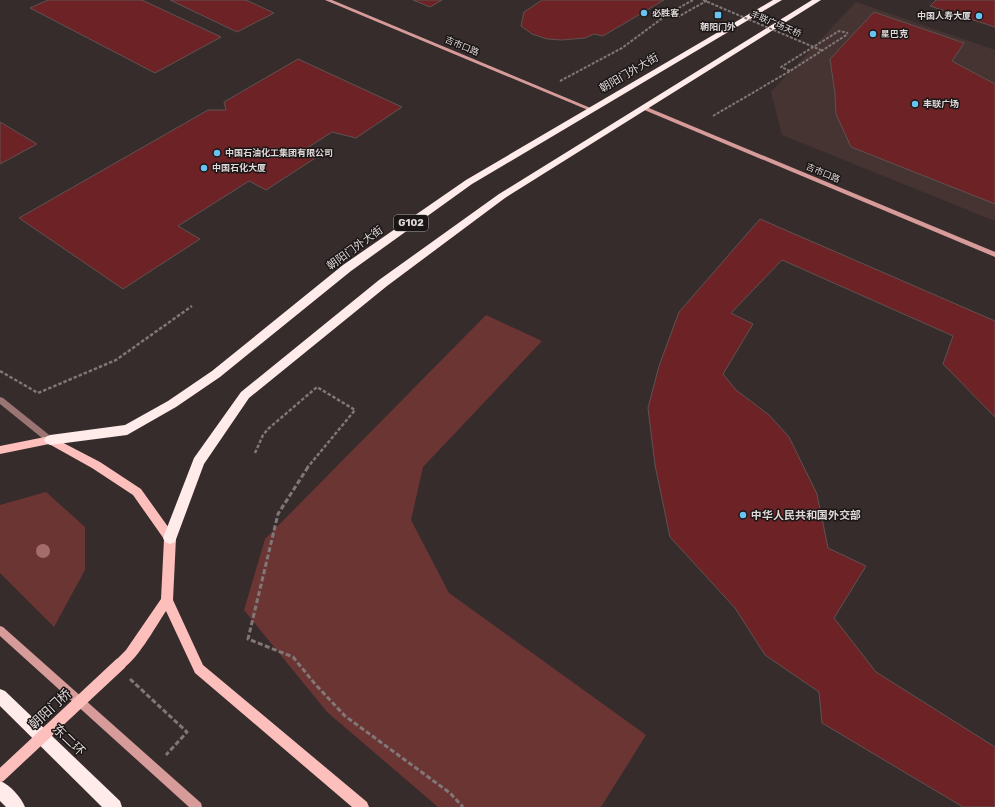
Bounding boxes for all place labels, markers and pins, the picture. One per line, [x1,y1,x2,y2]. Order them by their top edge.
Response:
marker: 必胜客 [639,8,649,18]
place label: 必胜客 [652,8,679,18]
marker: 朝阳门外 [713,10,723,20]
place label: 中国人寿大厦 [917,11,971,21]
marker: 中国人寿大厦 [974,11,984,21]
place label: 朝阳门外 [700,22,736,32]
marker: 星巴克 [868,29,878,39]
place label: 星巴克 [881,29,908,39]
marker: 丰联广场 [910,99,920,109]
place label: 丰联广场 [923,99,959,109]
place label: 中国石油化工集团有限公司 [225,147,333,158]
marker: 中国石油化工集团有限公司 [212,148,222,158]
place label: 中国石化大厦 [212,162,266,173]
marker: 中国石化大厦 [199,163,209,173]
place label: 中华人民共和国外交部 [751,509,861,522]
marker: 中华人民共和国外交部 [738,510,748,520]

